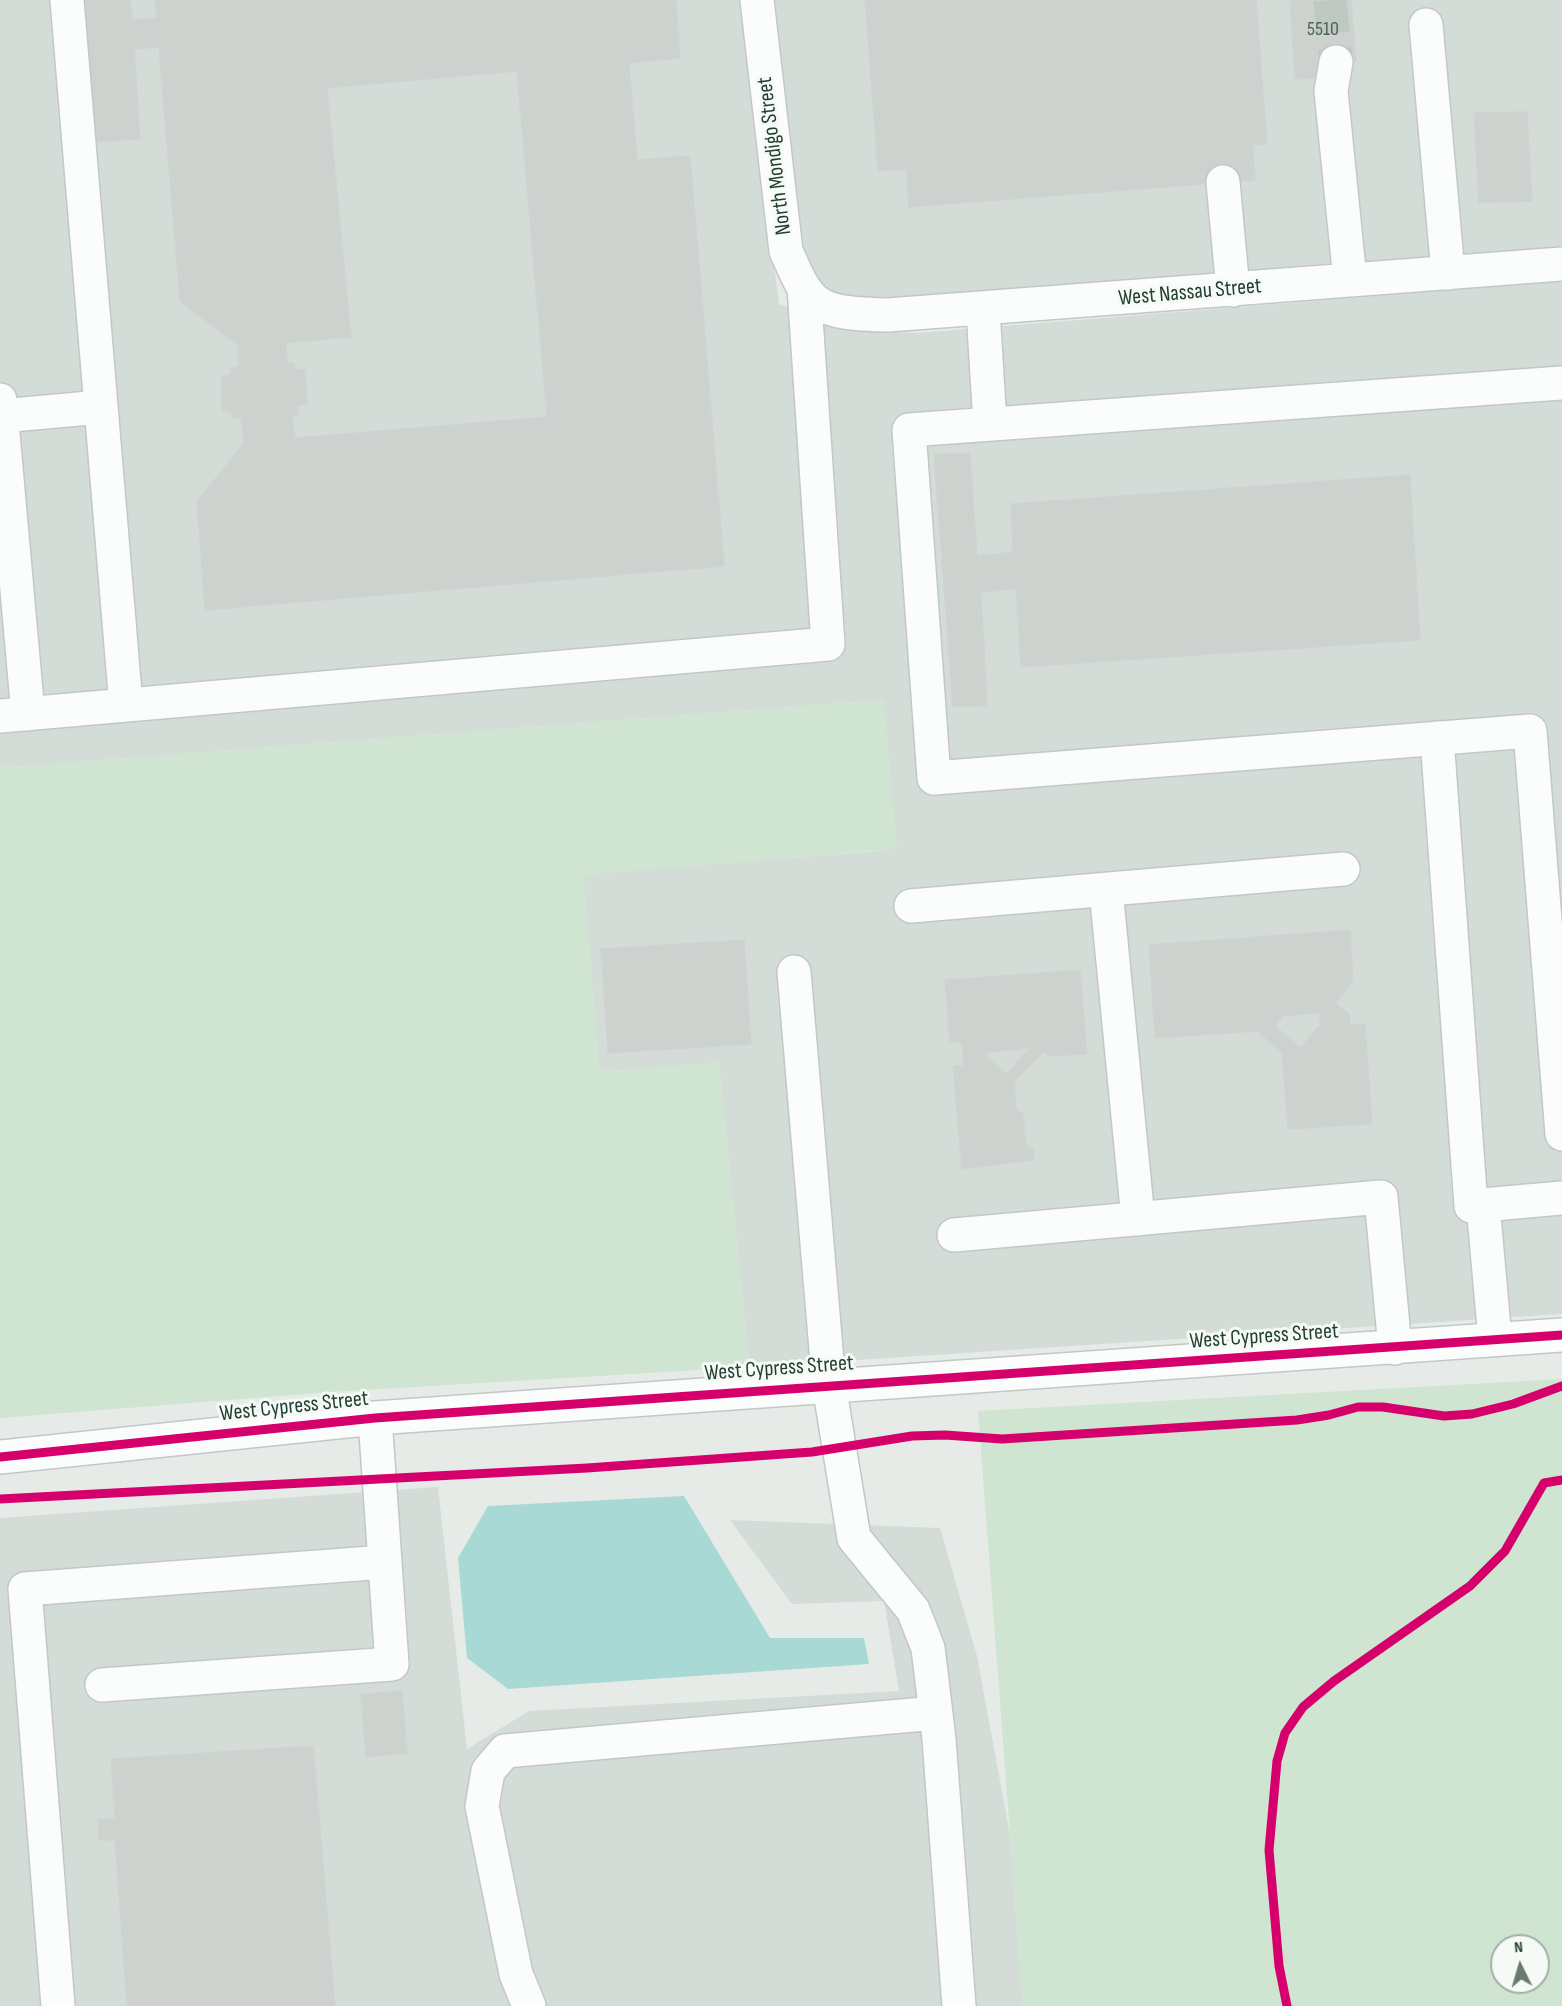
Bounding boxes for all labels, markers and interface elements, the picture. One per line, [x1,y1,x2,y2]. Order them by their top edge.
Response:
house number: 5510 [1307,18,1339,42]
street label: North Mondigo Street [752,75,798,237]
street label: West Nassau Street [1117,274,1263,312]
street label: West Cypress Street [1189,1319,1339,1355]
street label: West Cypress Street [704,1351,854,1387]
street label: West Cypress Street [218,1386,370,1428]
north arrow [1490,1934,1550,1994]
text: N [1513,1938,1524,1957]

